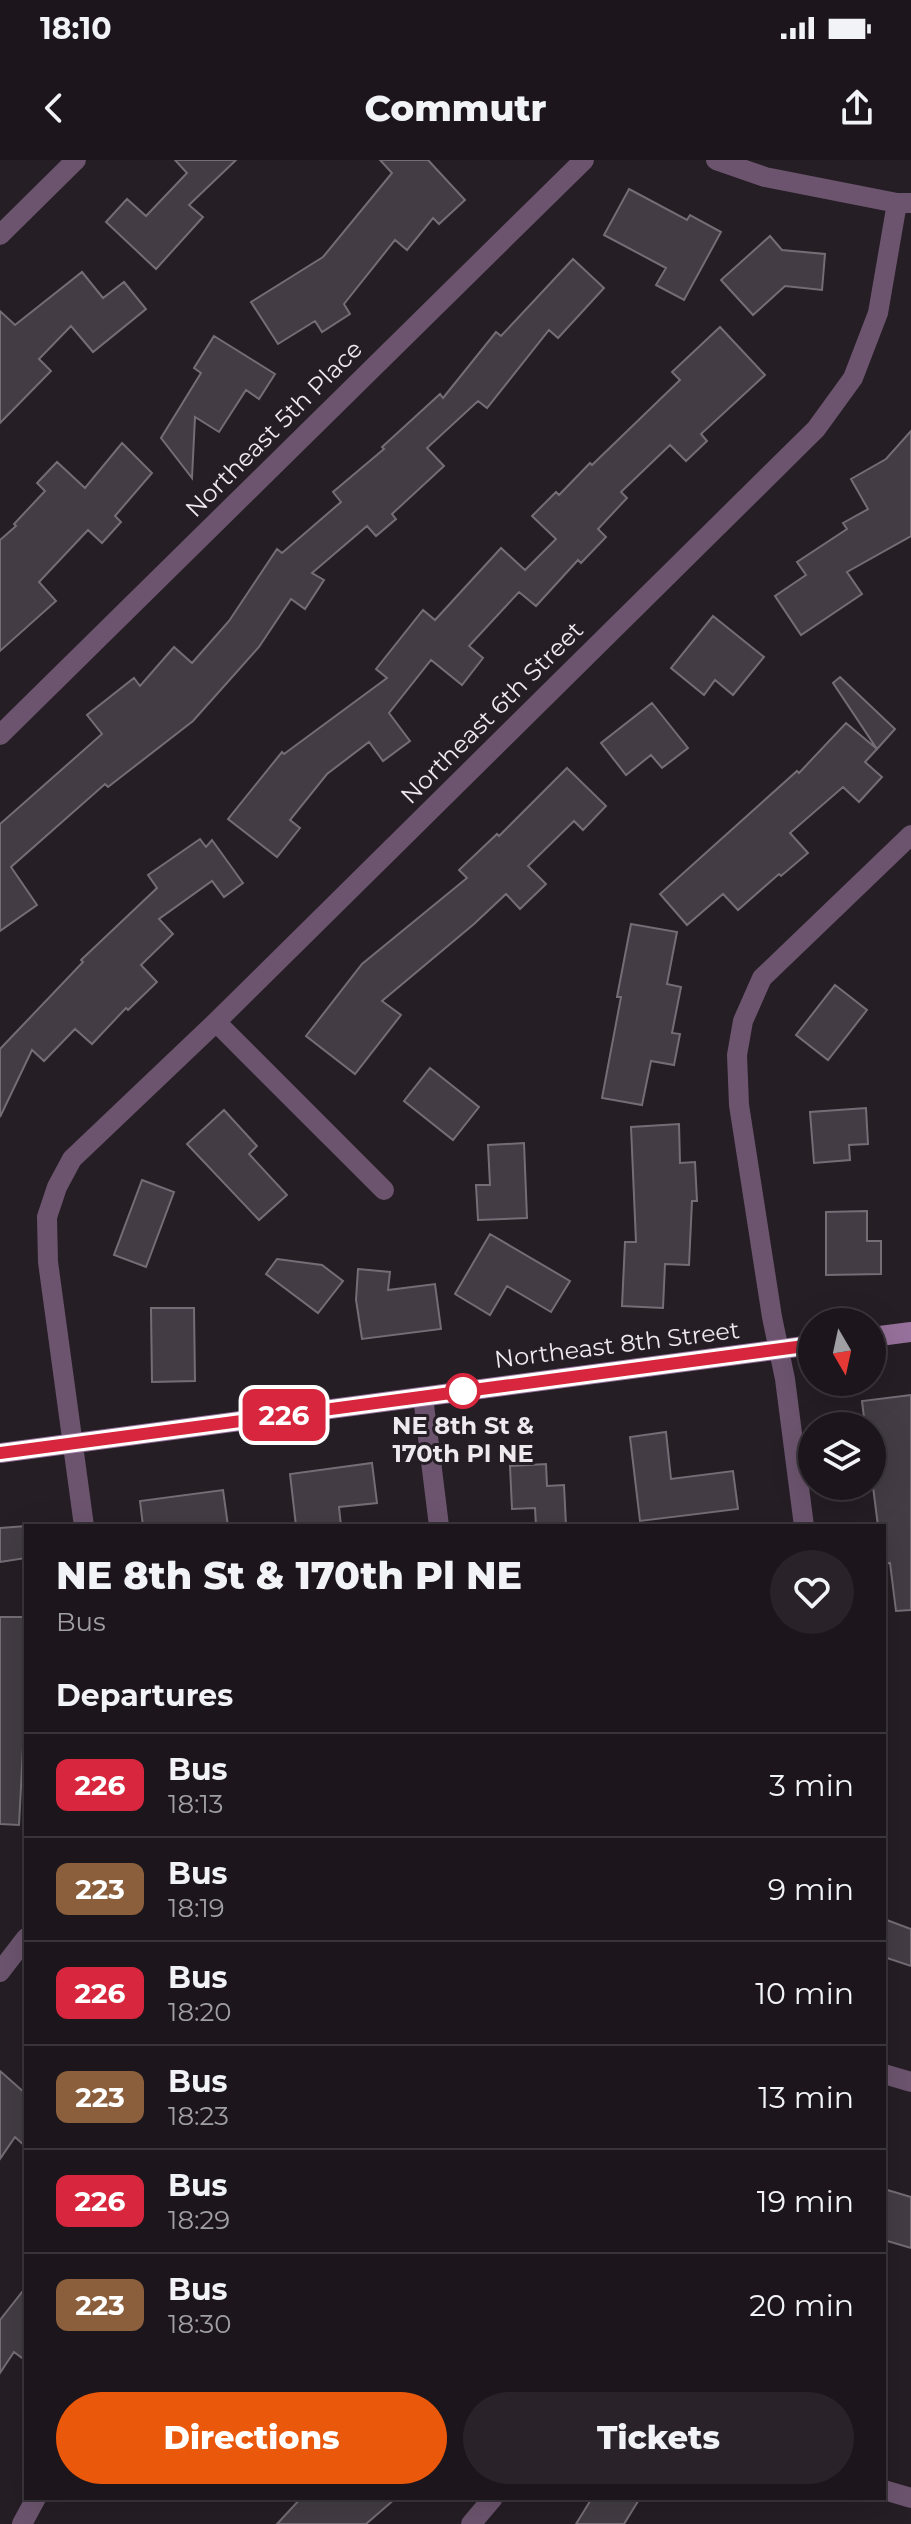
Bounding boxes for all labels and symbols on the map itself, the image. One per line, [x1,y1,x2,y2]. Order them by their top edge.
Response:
street label: Northeast 5th Place [179,334,368,523]
street label: Northeast 6th Street [394,615,589,810]
north arrow [798,1308,886,1396]
street label: Northeast 8th Street [493,1315,741,1374]
marker: NE 8th St & 170th Pl NE [446,1374,480,1408]
line badge: 226 [238,1389,330,1441]
place label: NE 8th St & 170th Pl NE [392,1411,534,1468]

